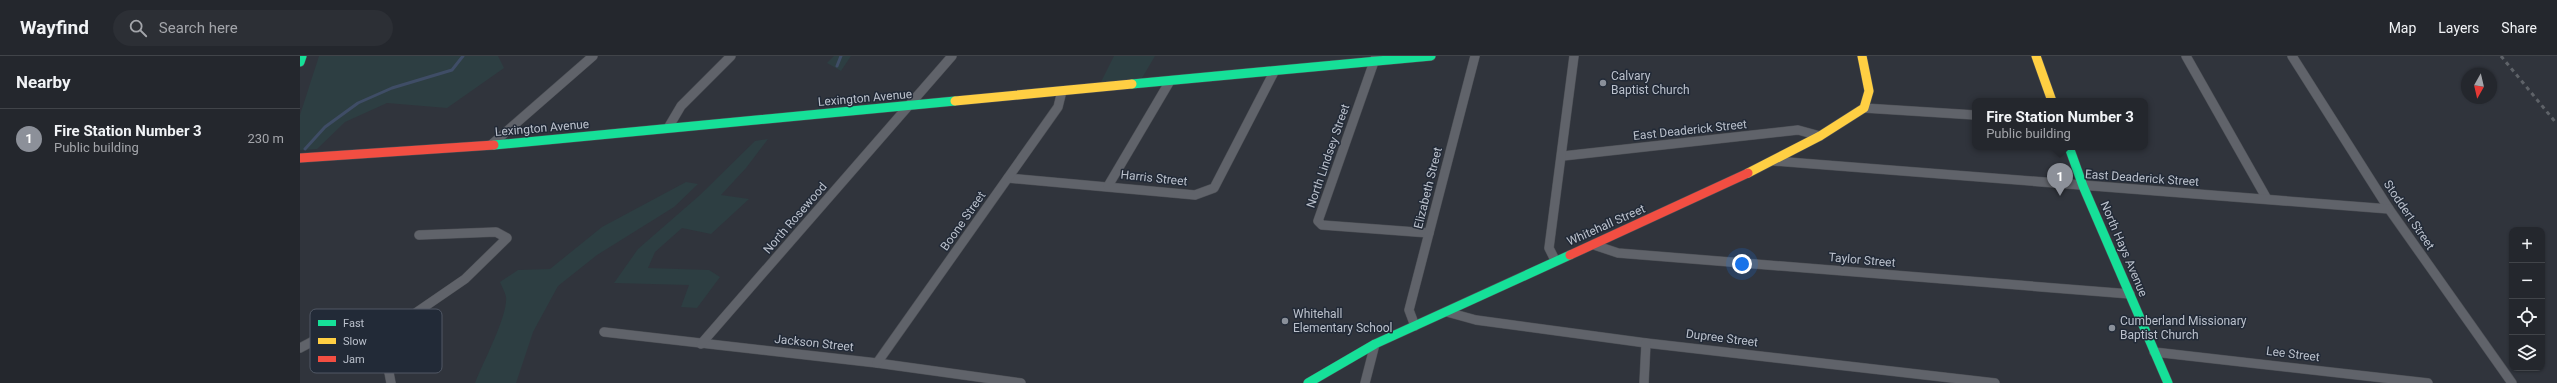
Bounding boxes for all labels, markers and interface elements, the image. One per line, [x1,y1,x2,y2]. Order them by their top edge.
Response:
search box [113,10,393,46]
text: Wayfind [20,16,89,39]
icon: search [127,17,149,39]
text: Search here [159,19,238,37]
text: Map [2389,20,2416,36]
text: Layers [2438,20,2479,36]
text: Share [2501,20,2537,36]
north arrow [2461,68,2497,104]
place label: Calvary Baptist Church [1611,69,1690,97]
text: Nearby [16,72,71,92]
marker: Calvary Baptist Church [1598,78,1608,88]
street label: Lexington Avenue [817,87,913,109]
popup [1972,98,2148,150]
street label: North Lindsey Street [1304,102,1352,210]
text: Fire Station Number 3 [1986,108,2134,126]
street label: Lexington Avenue [494,117,590,139]
street label: East Deaderick Street [1632,117,1748,143]
text: Fire Station Number 3 [54,122,202,140]
text: Public building [1986,126,2071,141]
text: 1 [25,131,33,146]
text: 230 m [247,131,284,146]
text: Public building [54,140,139,155]
street label: Elizabeth Street [1411,146,1445,230]
pin: 1 [2047,163,2073,196]
street label: East Deaderick Street [2084,167,2200,189]
street label: Harris Street [1120,168,1188,188]
street label: Stoddert Street [2381,178,2437,252]
street label: North Rosewood [760,180,830,256]
street label: Boone Street [938,189,989,253]
street label: North Hays Avenue [2098,199,2150,299]
street label: Whitehall Street [1565,201,1647,248]
map controls [2509,227,2545,371]
button: + [2509,227,2545,263]
street label: Taylor Street [1828,250,1896,270]
your location [1732,254,1752,274]
button: − [2509,263,2545,299]
button: locate [2509,299,2545,335]
place label: Whitehall Elementary School [1293,307,1393,335]
legend [310,309,442,373]
place label: Cumberland Missionary Baptist Church [2120,314,2247,342]
marker: Whitehall Elementary School [1280,316,1290,326]
text: Fast [343,317,365,330]
marker: Cumberland Missionary Baptist Church [2107,323,2117,333]
street label: Dupree Street [1685,327,1759,349]
street label: Jackson Street [774,332,854,354]
text: Slow [343,335,367,348]
button: layers [2509,335,2545,371]
street label: Lee Street [2265,344,2321,364]
text: Jam [343,353,365,366]

